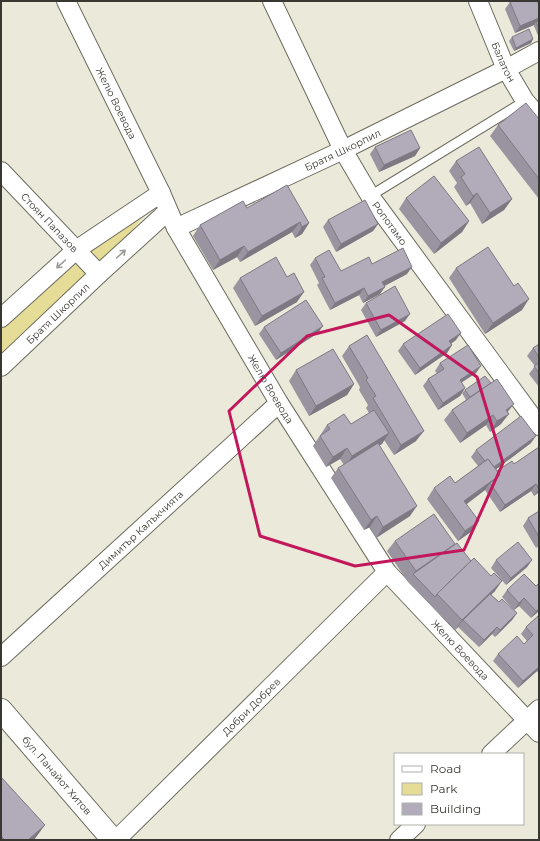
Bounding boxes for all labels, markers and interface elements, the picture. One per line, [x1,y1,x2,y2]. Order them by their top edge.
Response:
street label: Балатон [488,40,518,85]
street label: Желю Воевода [93,65,139,141]
street label: Братя Шкорпил [303,126,383,174]
street label: Стоян Папазов [18,190,81,255]
street label: Ропотамо [369,199,410,248]
one-way arrow [116,249,126,259]
one-way arrow [55,260,66,269]
street label: Братя Шкорпил [23,280,93,347]
street label: Желю Воевода [245,352,296,426]
street label: Димитър Калъкчията [96,488,186,572]
street label: Желю Воевода [429,617,492,683]
street label: Добри Добрев [219,675,283,738]
street label: бул. Панайот Хитов [19,733,94,818]
legend [394,753,524,825]
text: Road [430,761,461,776]
text: Park [430,781,458,796]
text: Building [430,801,481,816]

